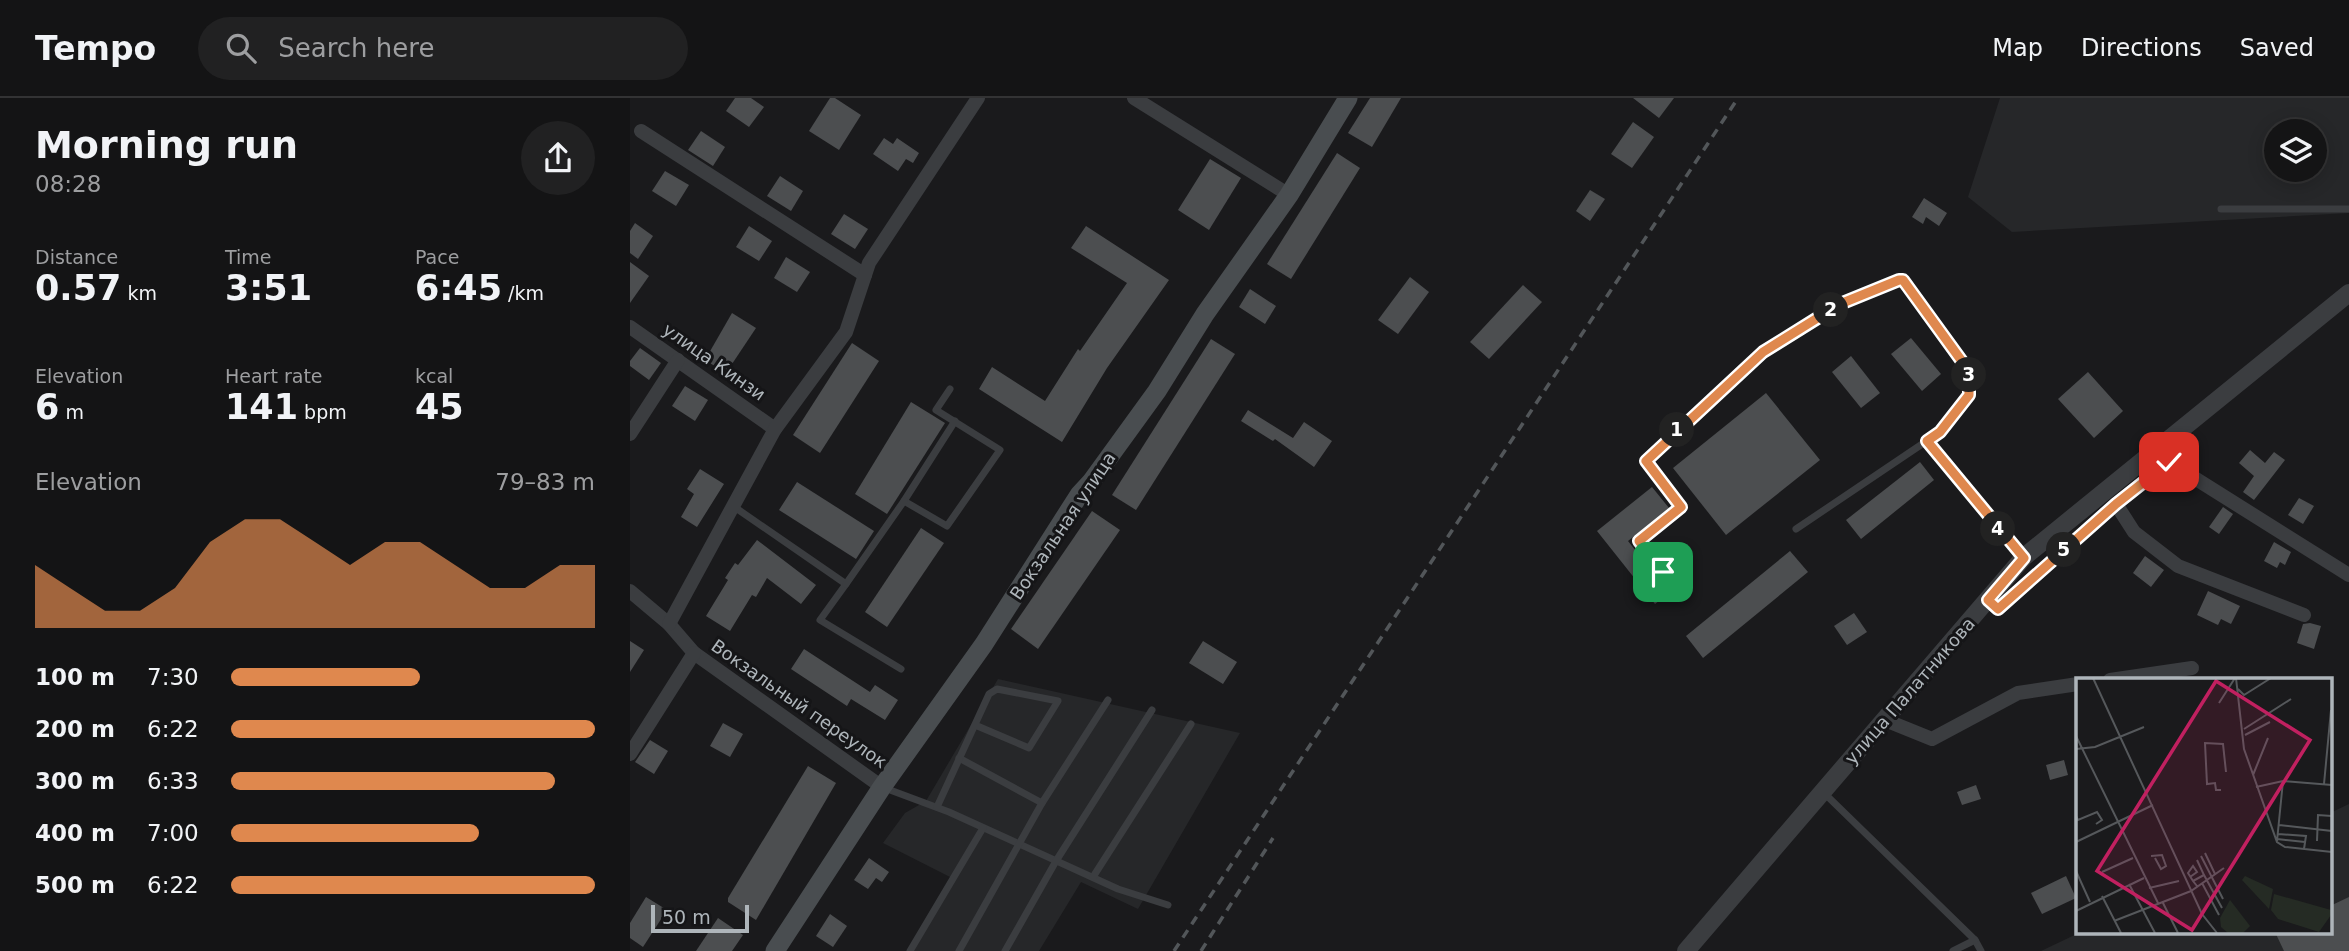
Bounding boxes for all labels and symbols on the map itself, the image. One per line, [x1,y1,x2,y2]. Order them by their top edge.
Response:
pin: 2 [1814,292,1848,328]
street label: улица Кинзи [659,318,770,405]
pin: 3 [1952,358,1986,392]
pin: 1 [1660,412,1694,448]
pin [2139,432,2199,492]
street label: Вокзальная улица [1005,448,1120,603]
pin: 4 [1980,512,2016,546]
pin: 5 [2046,532,2082,568]
pin [1633,542,1693,602]
street label: улица Палатникова [1840,613,1979,768]
street label: Вокзальный переулок [707,635,891,772]
inset map [2076,678,2332,934]
scale bar [651,902,749,934]

